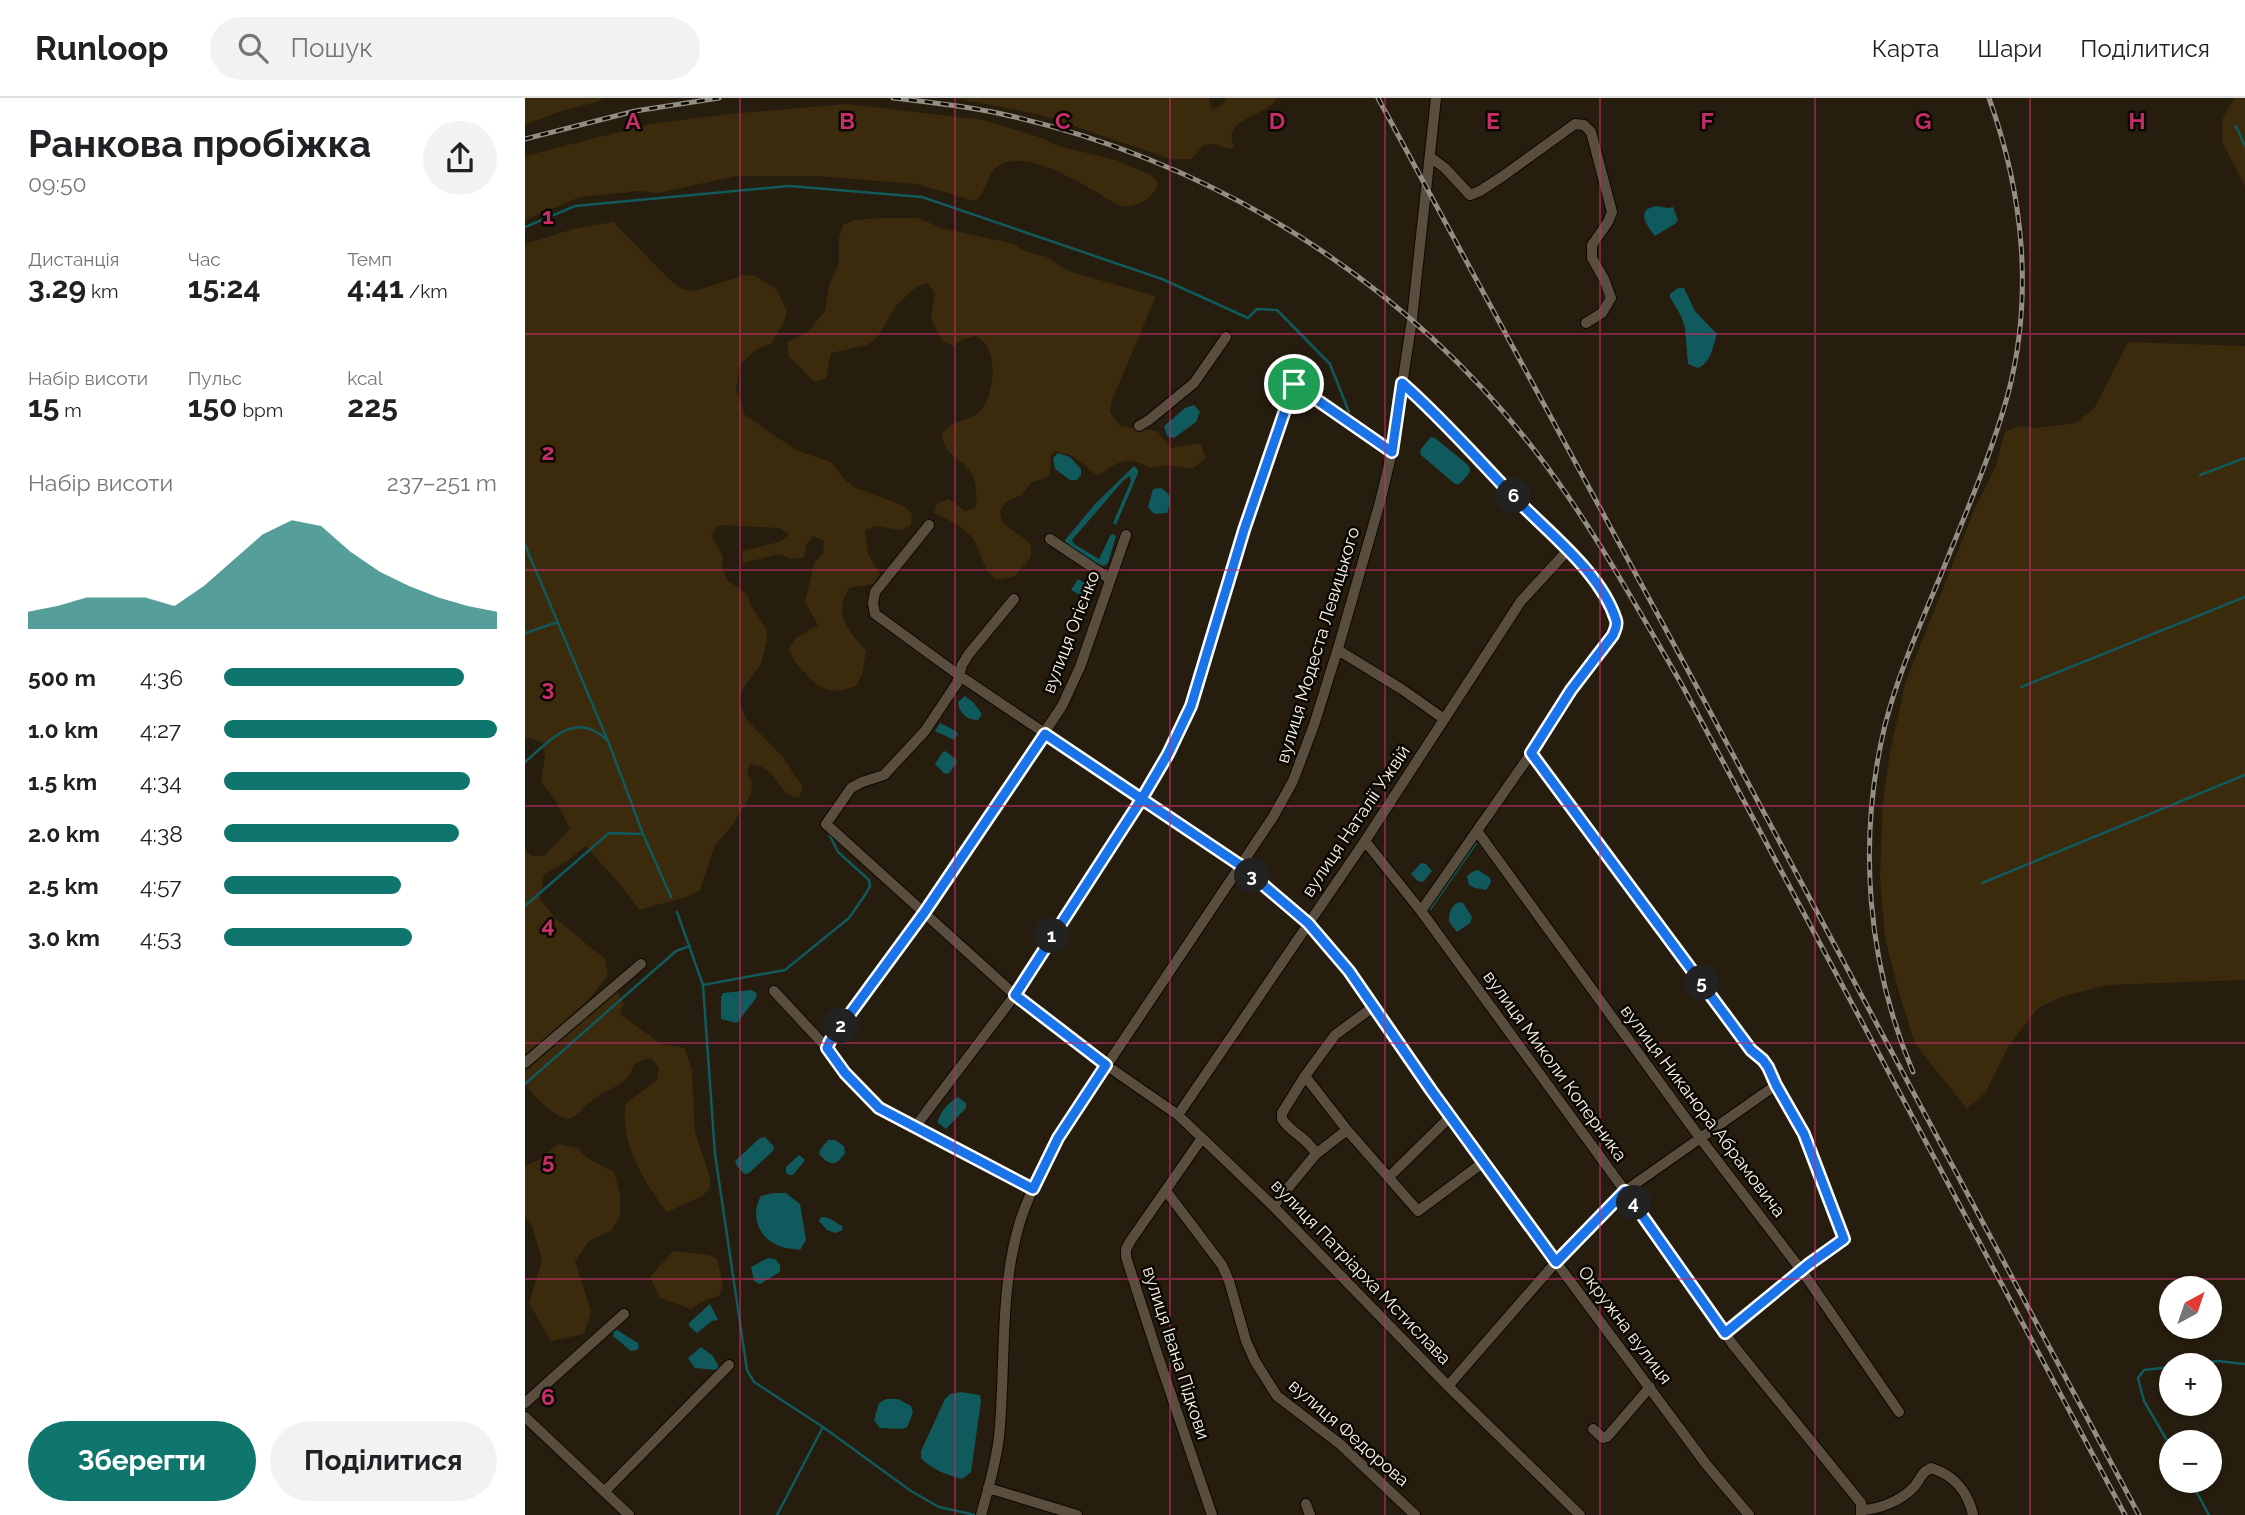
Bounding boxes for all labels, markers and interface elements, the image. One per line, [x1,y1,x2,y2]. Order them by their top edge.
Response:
search box [210,17,700,80]
text: Runloop [35,29,168,68]
icon: search [234,29,272,67]
text: Пошук [290,33,373,63]
text: Карта [1872,34,1939,63]
text: Шари [1977,34,2042,63]
text: Поділитися [2080,34,2210,63]
text: A [625,107,641,134]
text: B [839,107,855,134]
text: C [1055,107,1071,134]
text: D [1269,107,1285,134]
text: E [1486,107,1500,134]
text: F [1700,107,1714,134]
text: G [1915,107,1931,134]
text: H [2128,107,2146,134]
text: Ранкова пробіжка [28,121,371,166]
button: share [423,121,497,195]
text: 09:50 [28,170,87,197]
text: 1 [542,202,554,229]
text: Дистанція [28,248,119,270]
text: Час [188,248,221,270]
text: Темп [347,248,392,270]
text: 3.29 [28,270,86,305]
text: 15:24 [188,270,261,305]
text: 4:41 [347,270,404,305]
text: km [86,280,118,302]
text: /km [404,280,448,302]
pin [1264,354,1324,414]
icon: arrive [1275,365,1313,403]
text: Набір висоти [28,367,148,389]
text: Пульс [188,367,242,389]
text: kcal [347,367,383,389]
text: 15 [28,389,59,424]
text: 150 [188,389,238,424]
text: 225 [347,389,398,424]
text: m [59,399,82,421]
text: bpm [238,399,283,421]
text: 2 [542,438,554,465]
text: Набір висоти [28,469,173,496]
text: 237–251 m [387,469,497,496]
pin: 6 [1497,478,1531,514]
text: 6 [1508,484,1519,506]
street label: вулиця Модеста Левицького [1272,524,1364,765]
street label: вулиця Огієнко [1038,567,1104,696]
text: 500 m [28,664,96,691]
text: 4:36 [140,664,183,691]
text: 3 [542,674,554,701]
text: 1.0 km [28,716,98,743]
text: 4:27 [140,716,181,743]
street label: вулиця Наталії Ужвій [1297,741,1414,900]
text: 1.5 km [28,768,97,795]
text: 4:34 [140,768,182,795]
text: 2.0 km [28,820,100,847]
text: 4:38 [140,820,183,847]
pin: 3 [1235,858,1269,894]
text: 3 [1246,864,1257,886]
text: 2.5 km [28,872,99,899]
text: 4:57 [140,872,182,899]
text: 4 [541,911,555,938]
pin: 1 [1035,918,1069,954]
text: 3.0 km [28,924,100,951]
text: 4:53 [140,924,182,951]
text: 1 [1047,924,1056,946]
street label: вулиця Миколи Коперника [1479,966,1632,1165]
pin: 5 [1685,966,1719,1001]
text: 5 [1696,971,1707,993]
street label: вулиця Никанора Абрамовича [1617,1000,1790,1221]
pin: 2 [823,1009,859,1044]
text: 2 [835,1014,846,1036]
text: 5 [542,1147,555,1174]
street label: вулиця Патріарха Мстислава [1267,1175,1455,1369]
pin: 4 [1617,1186,1651,1220]
text: 4 [1628,1191,1639,1213]
street label: Окружна вулиця [1574,1261,1677,1388]
street label: вулиця Івана Підкови [1139,1264,1214,1442]
north arrow [2159,1276,2223,1339]
map controls [2159,1276,2222,1493]
button: + [2159,1353,2222,1416]
street label: вулиця Федорова [1285,1375,1414,1490]
text: 6 [541,1383,555,1410]
button: Зберегти [28,1421,256,1501]
button: Поділитися [270,1421,497,1501]
button: − [2159,1430,2222,1493]

